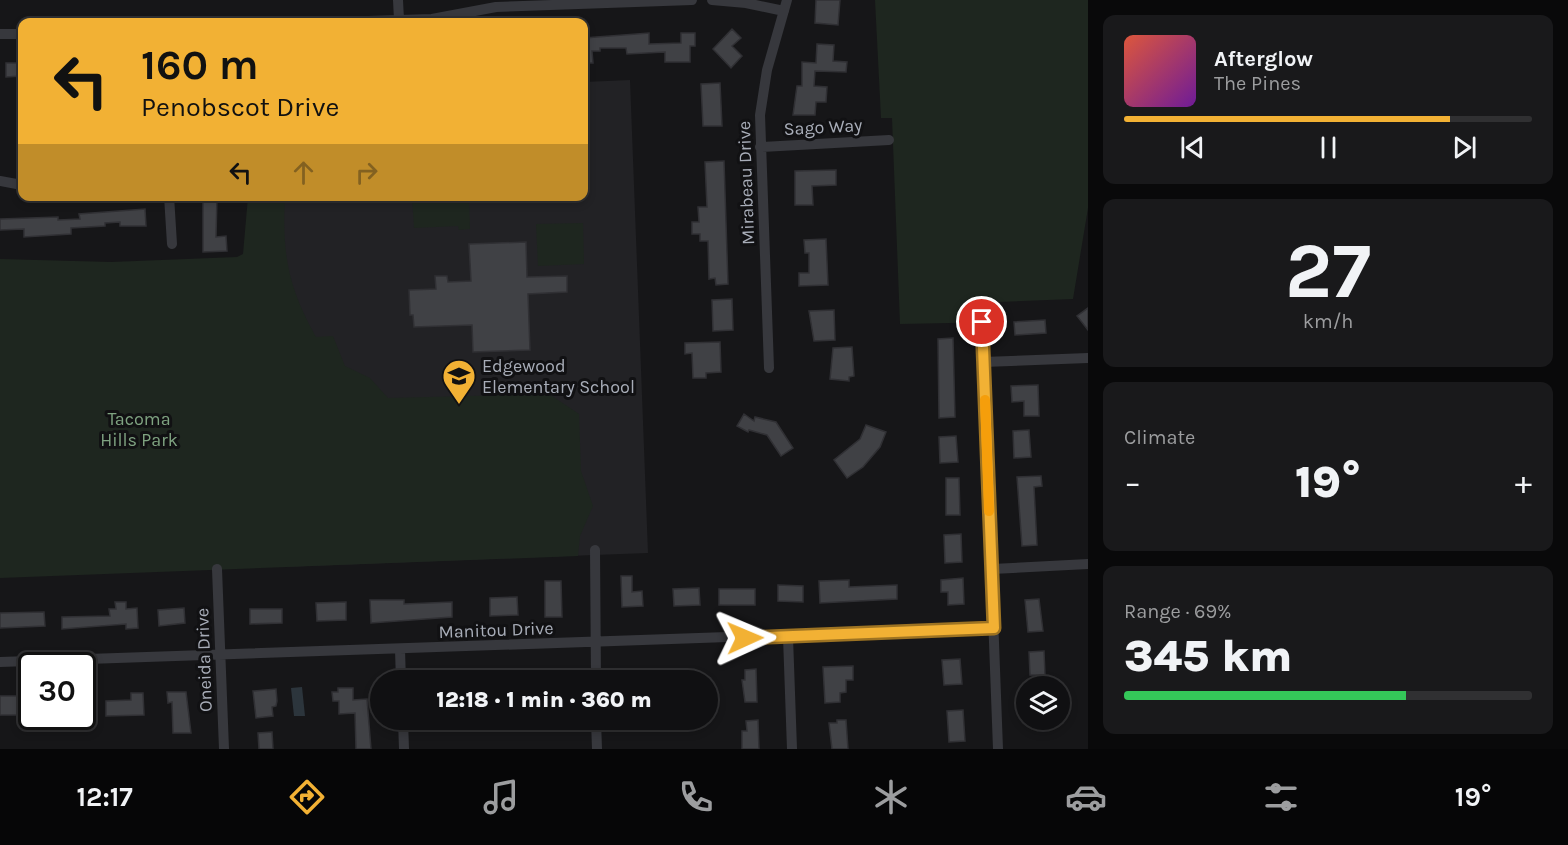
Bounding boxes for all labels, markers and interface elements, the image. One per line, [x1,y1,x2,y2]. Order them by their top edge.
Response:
text: 160 m [141,40,259,90]
icon: left [42,42,120,120]
text: Afterglow [1214,46,1313,72]
text: The Pines [1214,72,1301,95]
text: Penobscot Drive [141,91,339,123]
street label: Sago Way [783,114,864,140]
street label: Mirabeau Drive [733,121,759,245]
icon: previous [1176,131,1209,164]
icon: pause [1312,131,1345,164]
icon: next [1448,131,1481,164]
icon: left [224,156,257,189]
icon: ahead [287,156,320,189]
icon: right [350,156,383,189]
text: 27 [1285,225,1371,317]
pin [956,296,1007,347]
icon: arrive [965,305,998,338]
text: km/h [1303,310,1353,333]
place label: Edgewood Elementary School [482,355,635,398]
school or university icon: Edgewood Elementary School [441,358,477,405]
park label: Tacoma Hills Park [100,408,178,451]
text: Climate [1124,426,1195,449]
text: 19° [1295,456,1361,508]
text: − [1124,463,1141,501]
text: + [1515,463,1532,501]
text: Range · 69% [1124,600,1232,623]
position arrow [713,606,777,670]
street label: Oneida Drive [191,608,217,712]
street label: Manitou Drive [438,617,554,643]
text: 345 km [1124,630,1292,682]
speed limit sign: 30 [18,652,96,730]
map controls [1016,676,1070,730]
button: layers [1016,676,1070,730]
text: 12:18 · 1 min · 360 m [436,687,652,713]
icon: directions [286,776,328,818]
icon: music [480,776,522,818]
icon: phone [675,776,717,818]
icon: climate [870,776,912,818]
icon: car [1065,776,1107,818]
icon: filters [1260,776,1302,818]
text: 12:17 [76,781,133,813]
text: 19° [1455,781,1491,813]

